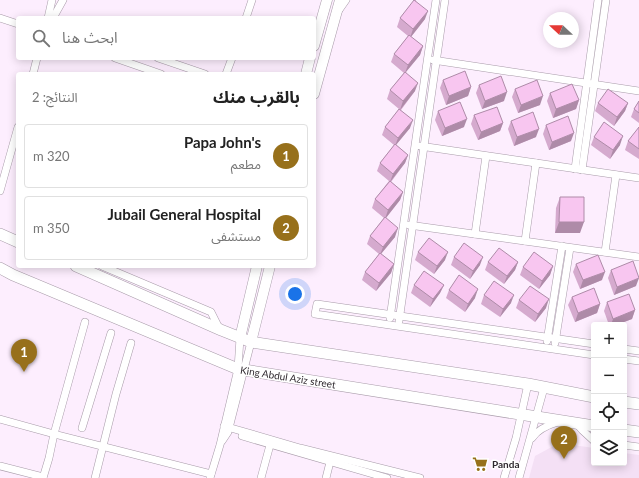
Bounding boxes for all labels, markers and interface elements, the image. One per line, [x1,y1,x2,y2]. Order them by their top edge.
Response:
north arrow [543,12,579,48]
search box [16,16,316,60]
icon: search [30,27,52,49]
text: ابحث هنا [62,28,118,46]
text: بالقرب منك [213,86,300,107]
text: النتائج: 2 [32,89,78,105]
text: Papa John's [184,133,261,151]
text: 320 m [33,148,70,164]
text: 1 [282,148,290,164]
text: مطعم [231,156,261,172]
text: Jubail General Hospital [107,205,261,223]
text: 350 m [33,220,70,236]
text: 2 [282,220,290,236]
text: مستشفى [211,228,261,244]
your location [285,284,305,304]
map controls [591,322,627,466]
button: + [591,322,627,358]
pin: 1 [11,339,37,372]
button: − [591,358,627,394]
street label: King Abdul Aziz street [239,364,337,391]
button: locate [591,394,627,430]
pin: 2 [551,426,577,459]
button: layers [591,430,627,466]
supermarket icon: Panda [471,455,489,473]
place label: Panda [492,458,520,470]

